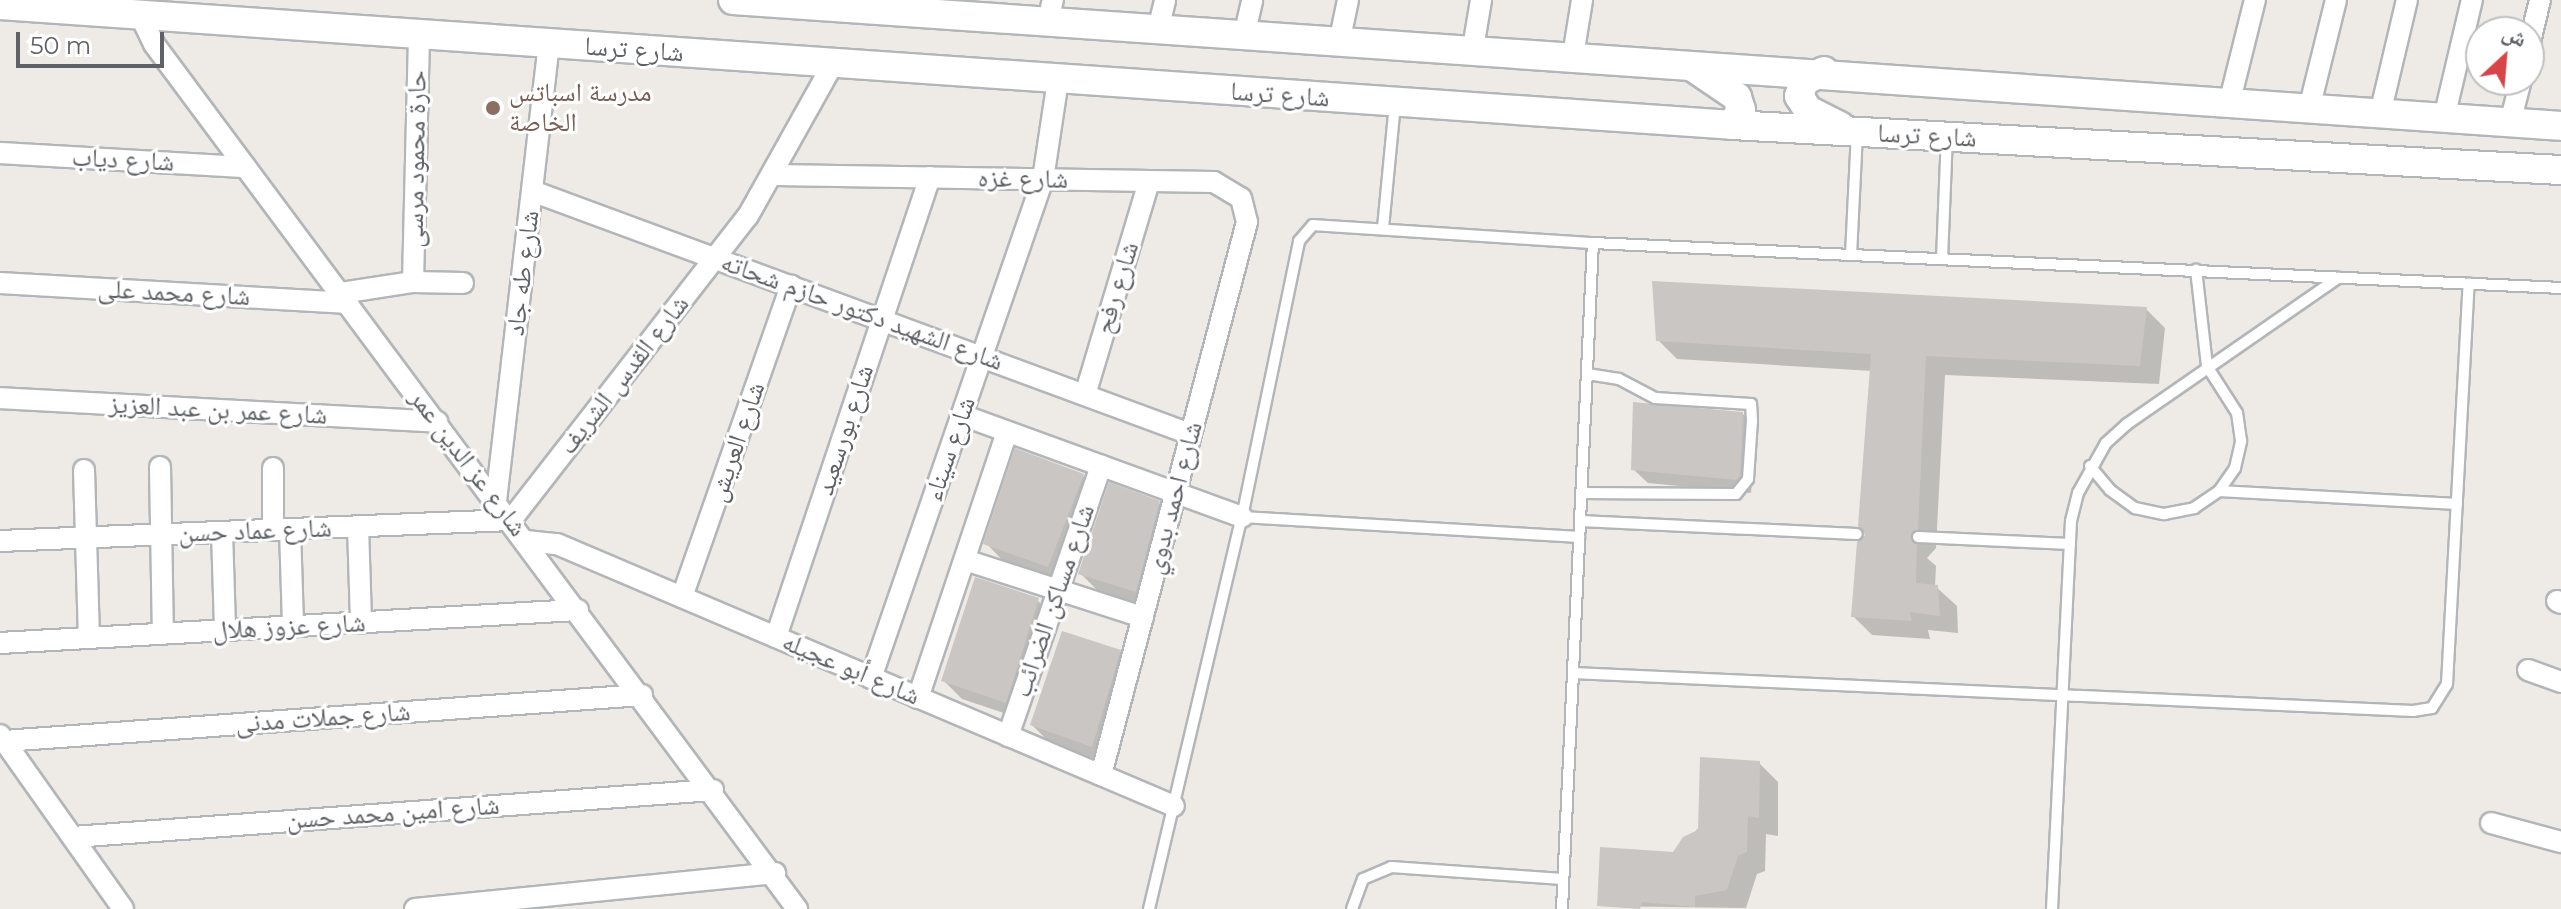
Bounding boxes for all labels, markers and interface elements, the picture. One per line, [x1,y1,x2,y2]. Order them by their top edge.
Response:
scale bar [20,16,168,66]
north arrow [2465,16,2545,96]
text: ش [2498,19,2531,53]
text: 50 m [30,31,91,60]
street label: شارع ترسا [583,31,685,69]
street label: حارة محمود مرسى [399,70,433,248]
street label: شارع ترسا [1229,76,1331,114]
place label: مدرسة اسباتس الخاصة [509,77,652,138]
marker: مدرسة اسباتس الخاصة [484,99,502,117]
street label: شارع ترسا [1877,118,1977,154]
street label: شارع دياب [71,142,175,178]
street label: شارع غزه [977,163,1069,195]
street label: شارع طه جاد [500,209,546,337]
street label: شارع رفح [1088,238,1146,338]
street label: شارع الشهيد دكتور حازم شحاته [717,246,1007,378]
street label: شارع محمد على [97,273,251,313]
street label: شارع القدس الشريف [552,289,696,461]
street label: شارع بورسعيد [809,361,881,499]
street label: شارع العريش [702,378,772,506]
street label: شارع عز الدين عمر [403,383,533,543]
street label: شارع عمر بن عبد العزيز [108,389,328,431]
street label: شارع سيناء [918,393,982,505]
street label: شارع احمد بدوي [1139,418,1209,578]
street label: شارع مساكن الضرائب [1006,501,1102,701]
street label: شارع عماد حسن [178,513,332,549]
street label: شارع عزوز هلال [212,607,366,647]
street label: شارع أبو عجيله [777,626,925,712]
street label: شارع جملات مدنى [234,696,412,740]
street label: شارع امين محمد حسن [285,790,501,836]

